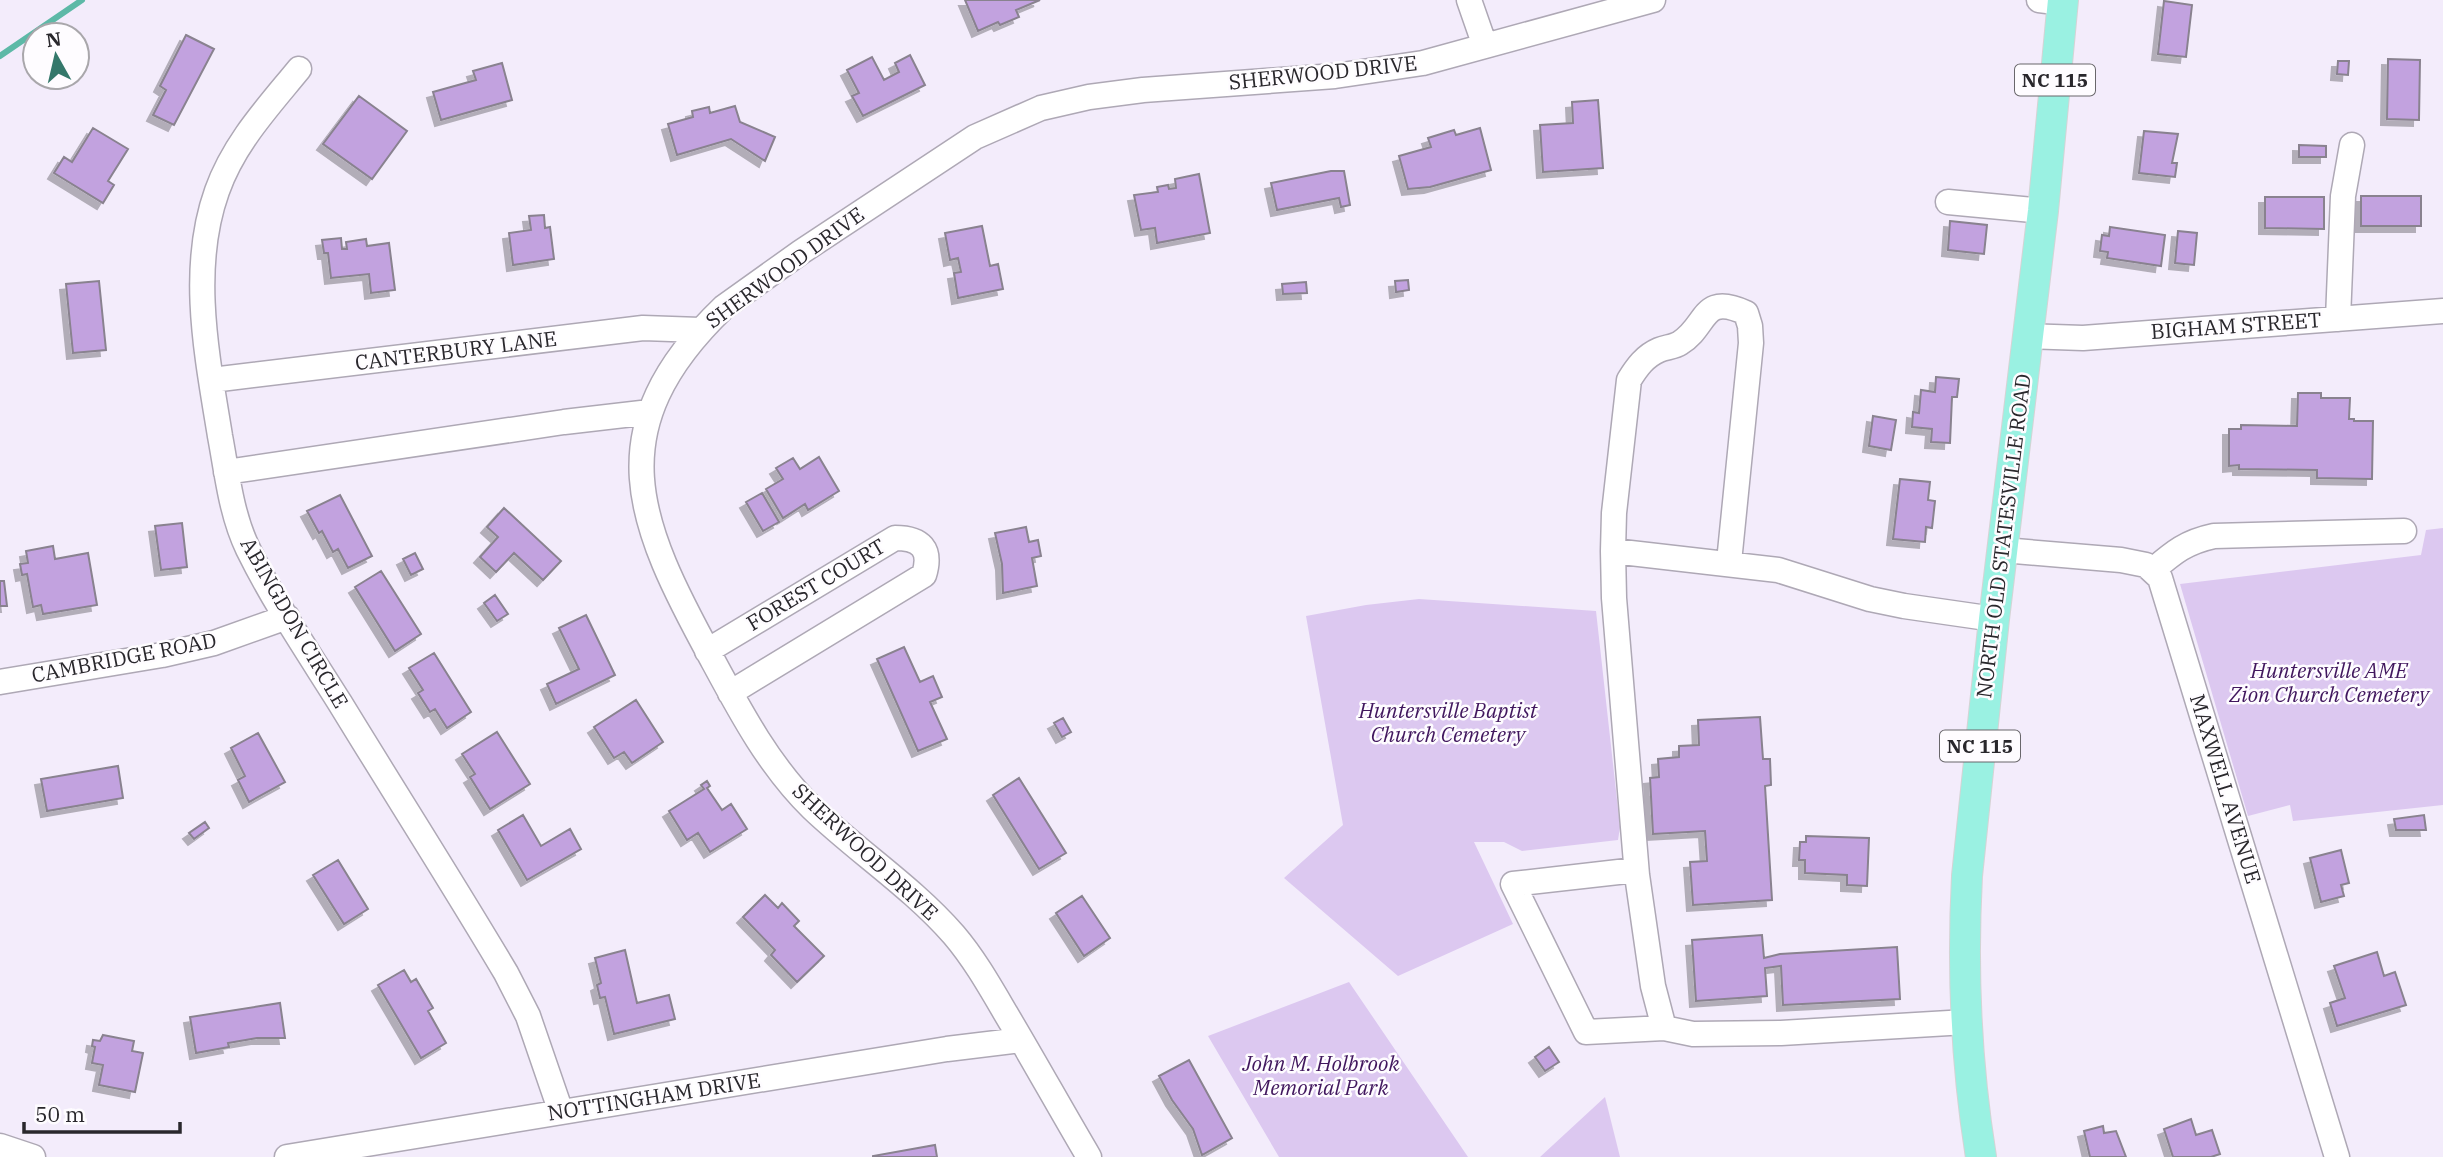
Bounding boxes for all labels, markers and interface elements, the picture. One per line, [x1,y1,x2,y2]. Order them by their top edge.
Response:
north arrow [21,21,91,91]
text: N [45,26,63,52]
street label: SHERWOOD DRIVE [1227,48,1419,96]
road number: NC 115 [2015,64,2095,96]
street label: SHERWOOD DRIVE [700,200,869,334]
street label: BIGHAM STREET [2150,305,2322,345]
street label: CANTERBURY LANE [353,324,558,376]
street label: NORTH OLD STATESVILLE ROAD [1969,372,2037,700]
street label: ABINGDON CIRCLE [235,532,355,713]
street label: FOREST COURT [741,532,890,637]
street label: CAMBRIDGE ROAD [29,625,219,689]
park label: Huntersville AME Zion Church Cemetery [2228,656,2431,708]
street label: MAXWELL AVENUE [2184,691,2268,887]
park label: Huntersville Baptist Church Cemetery [1358,696,1538,748]
road number: NC 115 [1940,730,2020,762]
street label: SHERWOOD DRIVE [787,776,945,926]
park label: John M. Holbrook Memorial Park [1241,1049,1400,1101]
street label: NOTTINGHAM DRIVE [545,1065,762,1127]
scale bar [24,1090,180,1134]
text: 50 m [35,1100,85,1128]

